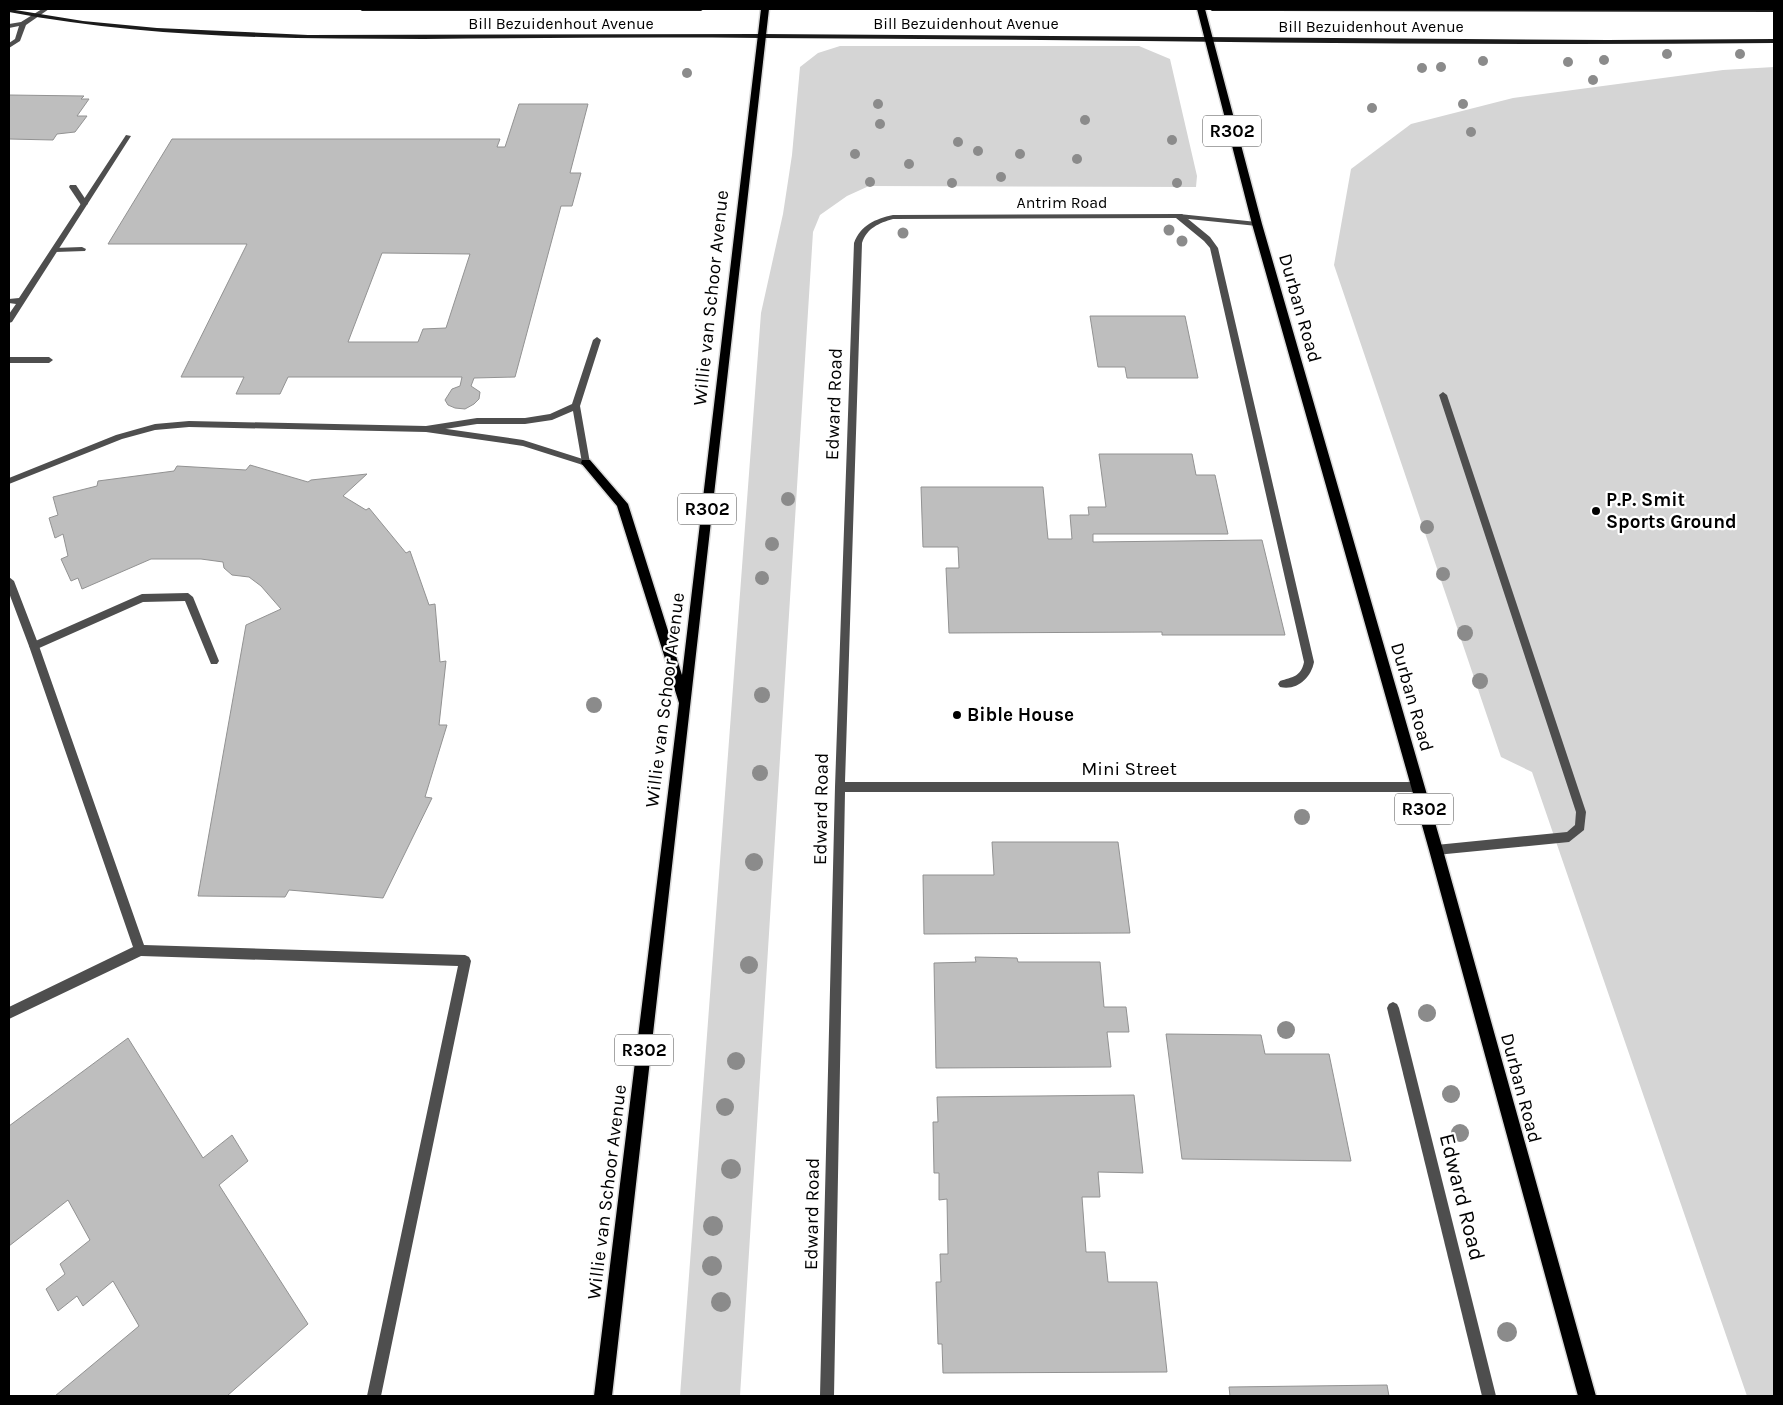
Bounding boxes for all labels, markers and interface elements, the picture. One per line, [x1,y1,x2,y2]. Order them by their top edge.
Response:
street label: Bill Bezuidenhout Avenue [468,14,654,33]
street label: Bill Bezuidenhout Avenue [873,14,1059,33]
street label: Bill Bezuidenhout Avenue [1278,17,1464,36]
road number: R302 [1203,115,1261,146]
street label: Willie van Schoor Avenue [689,189,733,407]
street label: Antrim Road [1016,193,1108,212]
street label: Durban Road [1274,251,1326,365]
street label: Edward Road [821,347,847,461]
place label: P.P. Smit Sports Ground [1606,489,1737,533]
road number: R302 [678,494,736,524]
marker: P.P. Smit Sports Ground [1590,505,1602,517]
street label: Willie van Schoor Avenue [641,591,689,809]
street label: Durban Road [1386,640,1438,754]
place label: Bible House [967,704,1074,726]
marker: Bible House [951,709,963,721]
street label: Edward Road [809,753,833,865]
street label: Mini Street [1081,758,1177,780]
road number: R302 [1395,794,1453,824]
street label: Durban Road [1496,1031,1546,1145]
road number: R302 [615,1034,673,1066]
street label: Willie van Schoor Avenue [583,1083,631,1301]
street label: Edward Road [1434,1131,1490,1263]
street label: Edward Road [800,1158,824,1270]

